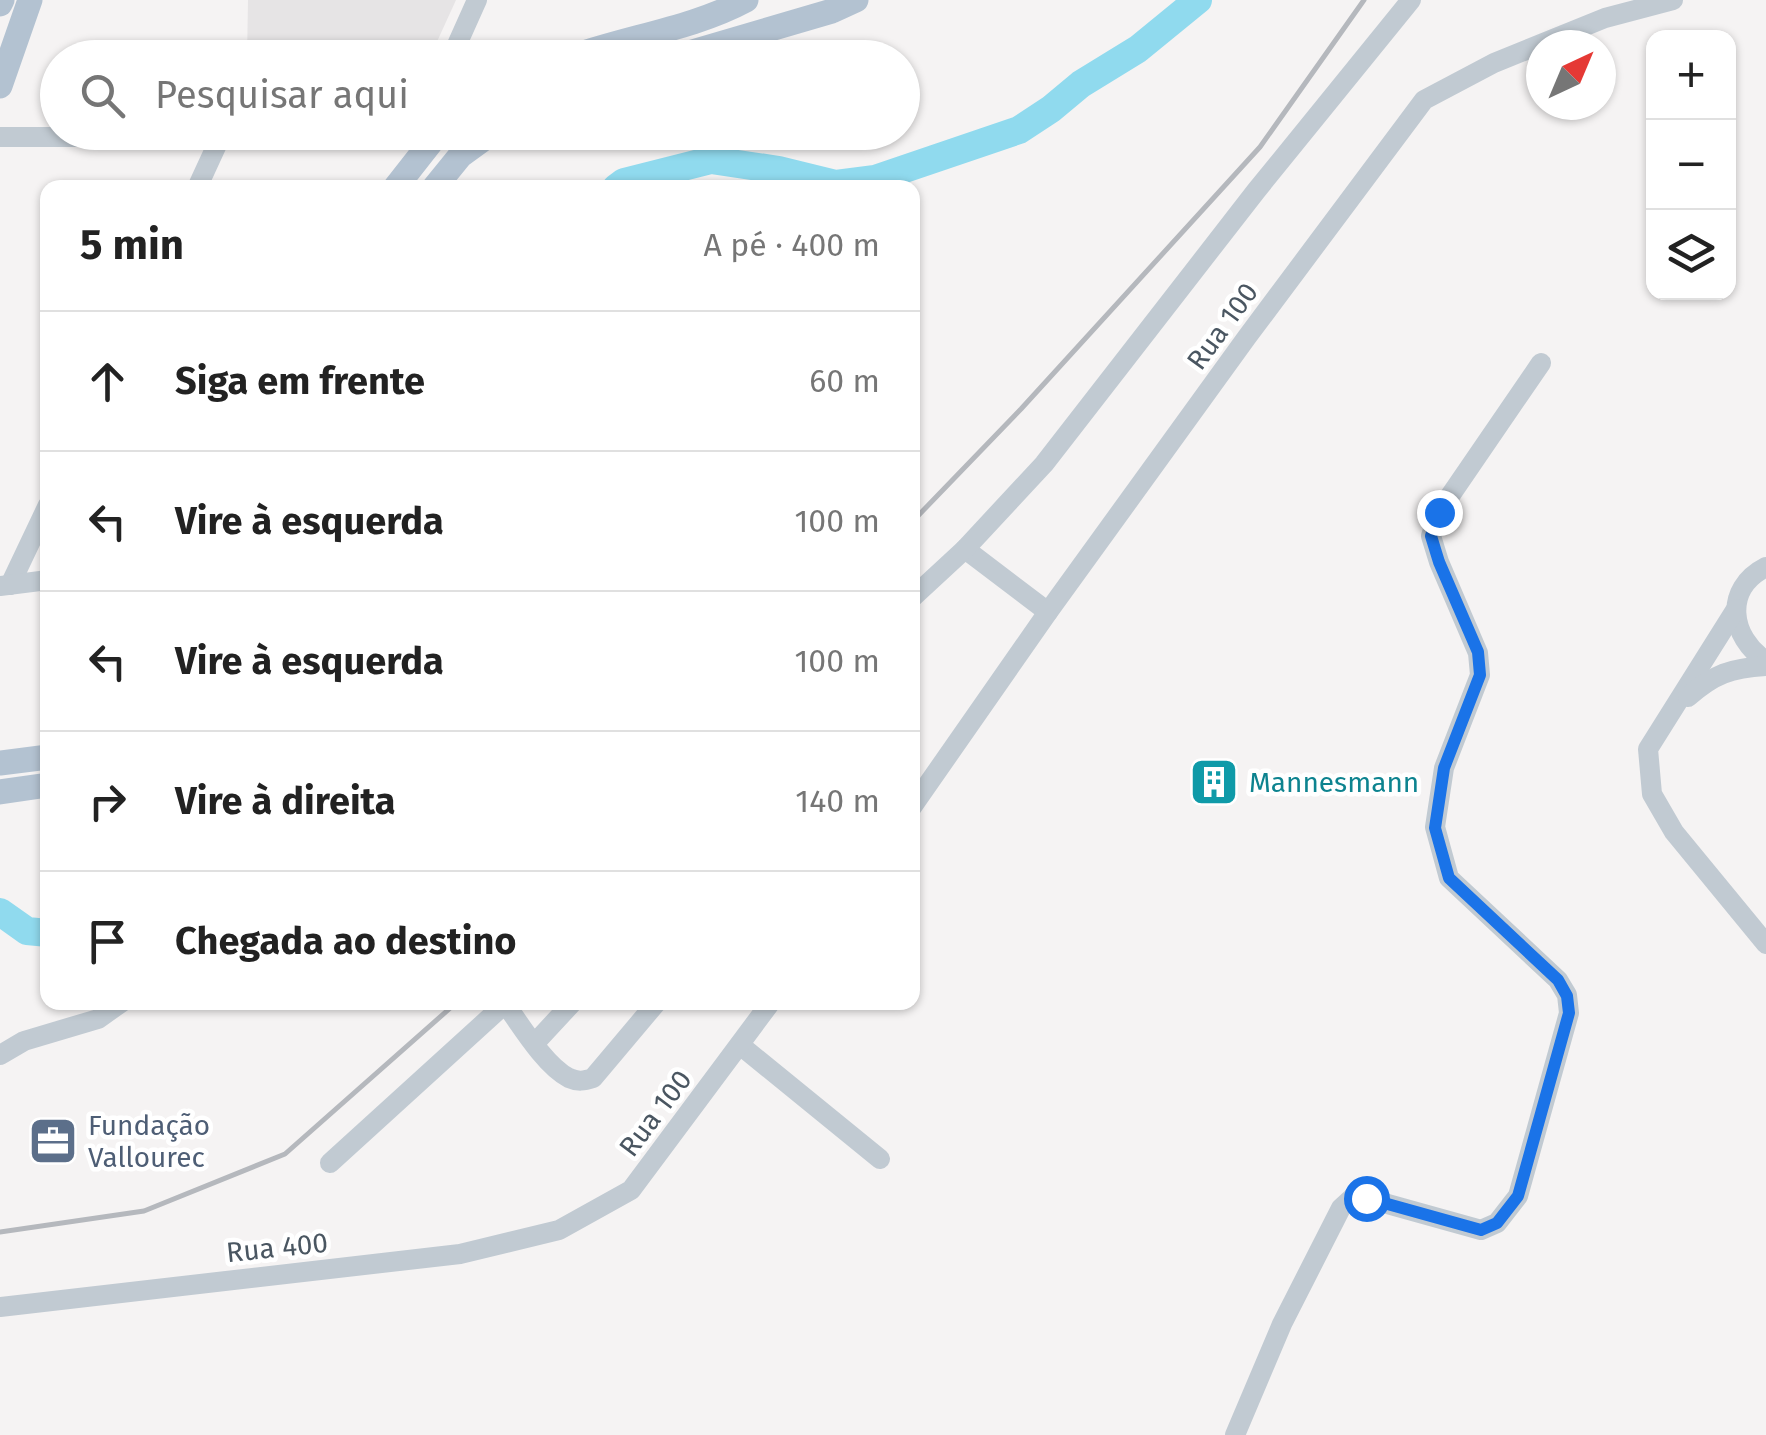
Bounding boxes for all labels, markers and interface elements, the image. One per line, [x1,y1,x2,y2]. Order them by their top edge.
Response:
north arrow [1526,30,1616,120]
map controls [1646,30,1736,300]
button: + [1646,30,1736,120]
search box [40,40,920,150]
icon: search [75,68,130,123]
text: Pesquisar aqui [155,72,409,118]
button: − [1646,120,1736,210]
button: layers [1646,210,1736,300]
text: 5 min [80,220,184,270]
text: A pé · 400 m [703,226,880,264]
street label: Rua 100 [1180,276,1265,376]
icon: ahead [80,354,135,409]
text: Siga em frente [175,358,425,404]
text: 60 m [809,362,880,400]
route end [1417,490,1463,536]
icon: left [80,494,135,549]
text: Vire à esquerda [175,498,444,544]
text: 100 m [795,502,880,540]
icon: left [80,634,135,689]
text: Vire à esquerda [175,638,444,684]
text: 100 m [795,642,880,680]
building icon: Mannesmann [1188,756,1240,808]
place label: Mannesmann [1249,766,1419,799]
icon: right [80,774,135,829]
text: Vire à direita [175,778,396,824]
text: 140 m [795,782,880,820]
icon: arrive [80,914,135,969]
text: Chegada ao destino [175,918,517,964]
street label: Rua 100 [612,1064,698,1163]
place label: Fundação Vallourec [88,1109,210,1174]
office icon: Fundação Vallourec [27,1115,79,1167]
route start [1344,1176,1390,1222]
street label: Rua 400 [225,1226,330,1269]

